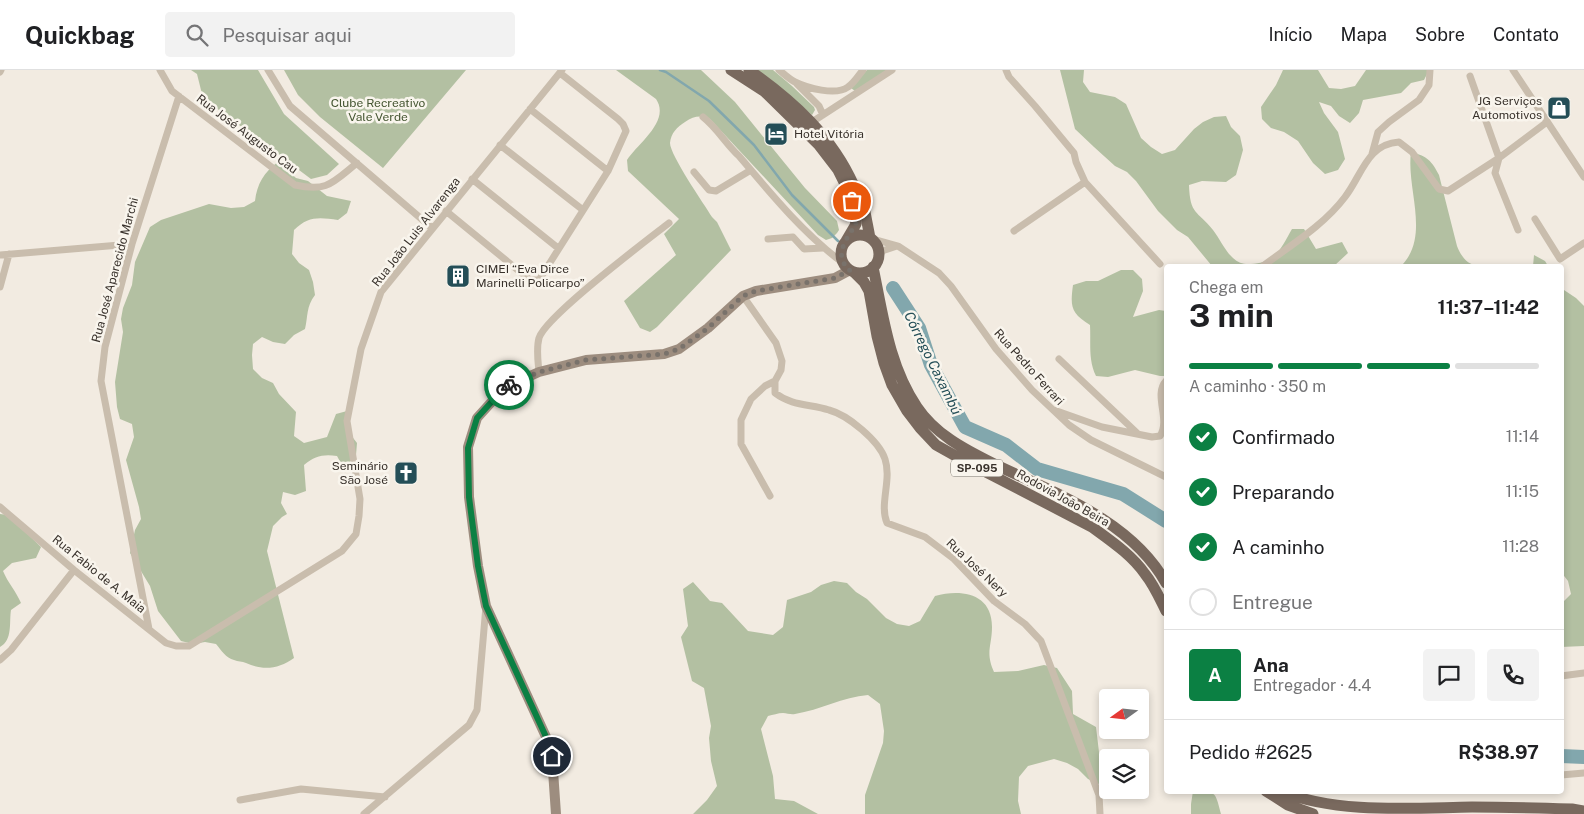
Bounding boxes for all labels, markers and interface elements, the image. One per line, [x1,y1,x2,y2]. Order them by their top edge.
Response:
search box [165,12,515,57]
text: Quickbag [25,21,135,49]
icon: search [183,21,211,49]
text: Pesquisar aqui [223,24,352,46]
text: Início [1268,24,1313,45]
text: Mapa [1341,24,1387,45]
text: Sobre [1415,24,1465,45]
text: Contato [1493,24,1559,45]
street label: Rua José Augusto Cau [194,91,300,177]
place label: JG Serviços Automotivos [1472,94,1542,122]
shop icon: JG Serviços Automotivos [1546,95,1572,121]
park label: Clube Recreativo Vale Verde [331,96,426,124]
hotel icon: Hotel Vitória [763,121,789,147]
place label: Hotel Vitória [794,127,864,141]
street label: Rua João Luis Alvarenga [369,175,463,289]
pin [831,180,873,222]
icon: bag [838,187,866,215]
street label: Rua José Aparecido Marchi [89,196,141,344]
place label: CIMEI “Eva Dirce Marinelli Policarpo” [476,262,585,290]
building icon: CIMEI “Eva Dirce Marinelli Policarpo” [445,263,471,289]
text: Chega em [1189,278,1263,297]
text: 11:37–11:42 [1438,296,1539,318]
text: 3 min [1189,297,1274,334]
water label: Córrego Caxambú [901,309,965,417]
street label: Rua Pedro Ferrari [991,326,1067,408]
courier [484,360,534,410]
icon: bike [495,371,523,399]
text: A caminho · 350 m [1189,377,1326,396]
icon: check [1189,423,1217,451]
text: Confirmado [1232,426,1335,448]
text: 11:14 [1506,427,1539,446]
place label: Seminário São José [332,459,388,487]
road number: SP-095 [951,459,1003,476]
church icon: Seminário São José [393,460,419,486]
street label: Rodovia João Beira [1014,467,1112,529]
icon: check [1189,478,1217,506]
text: Preparando [1232,481,1334,503]
text: 11:15 [1506,482,1539,501]
street label: Rua Fabio de A. Maia [50,532,148,616]
icon: check [1189,533,1217,561]
street label: Rua José Nery [943,536,1011,600]
text: A caminho [1232,536,1325,558]
text: 11:28 [1502,537,1539,556]
text: Entregue [1232,591,1313,613]
button: chat [1423,649,1475,701]
button: phone [1487,649,1539,701]
text: Ana [1253,654,1289,676]
text: A [1208,664,1222,686]
text: Entregador · 4.4 [1253,676,1371,695]
north arrow [1099,689,1149,739]
map controls [1099,689,1149,799]
pin [531,735,573,777]
text: Pedido #2625 [1189,741,1313,763]
text: R$38.97 [1458,741,1539,763]
icon: home [538,742,566,770]
button: layers [1099,749,1149,799]

